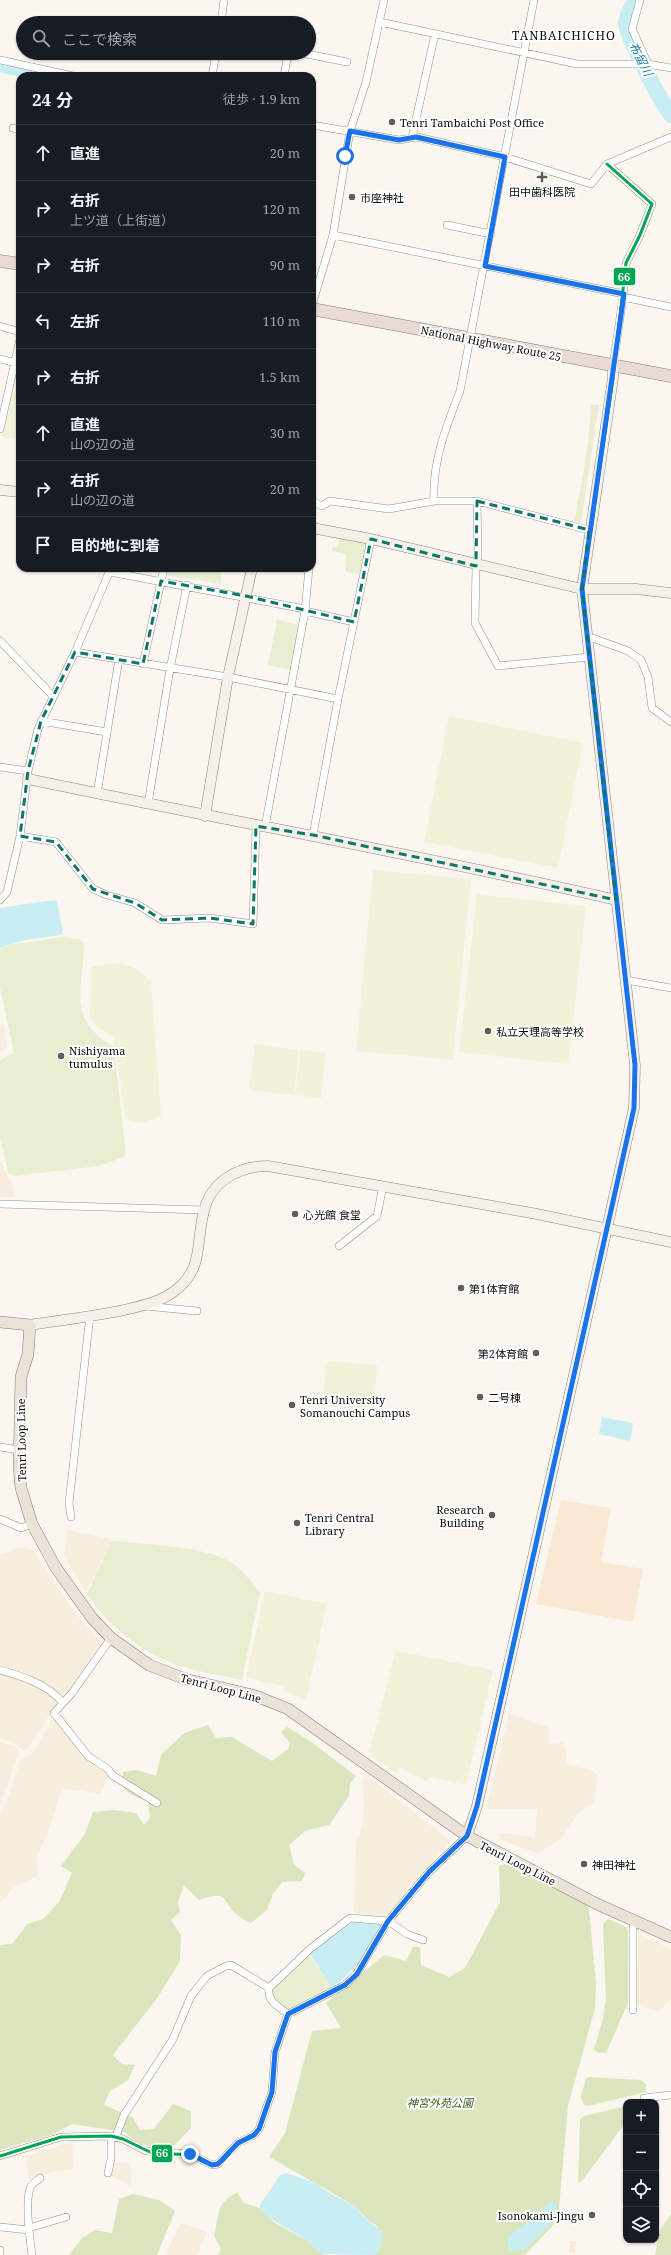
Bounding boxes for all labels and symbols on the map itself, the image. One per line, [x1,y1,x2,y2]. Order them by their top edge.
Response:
district label: TANBAICHICHO [512,27,616,44]
water label: 布留川 [625,39,658,81]
place label: Tenri Tambaichi Post Office [400,115,544,130]
marker: Tenri Tambaichi Post Office [387,117,397,127]
route start [336,147,354,165]
marker: 田中歯科医院 [536,171,548,183]
place label: 田中歯科医院 [509,184,575,199]
place label: 市座神社 [360,190,404,205]
marker: 市座神社 [347,192,357,202]
line badge: 66 [613,267,636,286]
text: 66 [618,269,630,284]
street label: National Highway Route 25 [419,322,563,364]
place label: 私立天理高等学校 [496,1024,584,1039]
marker: 私立天理高等学校 [483,1026,493,1036]
place label: Nishiyama tumulus [69,1043,125,1071]
marker: Nishiyama tumulus [56,1051,66,1061]
place label: 心光館 食堂 [303,1207,361,1222]
marker: 心光館 食堂 [290,1209,300,1219]
place label: 第1体育館 [469,1281,519,1296]
marker: 第1体育館 [456,1283,466,1293]
place label: 第2体育館 [478,1346,528,1361]
marker: 第2体育館 [531,1348,541,1358]
place label: 二号棟 [488,1390,521,1405]
place label: Tenri University Somanouchi Campus [300,1392,410,1420]
marker: 二号棟 [475,1392,485,1402]
street label: Tenri Loop Line [13,1398,29,1482]
marker: Tenri University Somanouchi Campus [287,1400,297,1410]
place label: Research Building [436,1502,484,1530]
place label: Tenri Central Library [305,1510,374,1538]
marker: Research Building [487,1510,497,1520]
marker: Tenri Central Library [292,1518,302,1528]
street label: Tenri Loop Line [179,1670,263,1706]
street label: Tenri Loop Line [478,1837,559,1889]
place label: 神田神社 [592,1857,636,1872]
marker: 神田神社 [579,1859,589,1869]
park label: 神宮外苑公園 [407,2095,475,2110]
line badge: 66 [151,2144,173,2163]
text: 66 [156,2145,168,2160]
route end [181,2145,199,2163]
place label: Isonokami-Jingu [498,2208,584,2223]
marker: Isonokami-Jingu [587,2210,597,2220]

